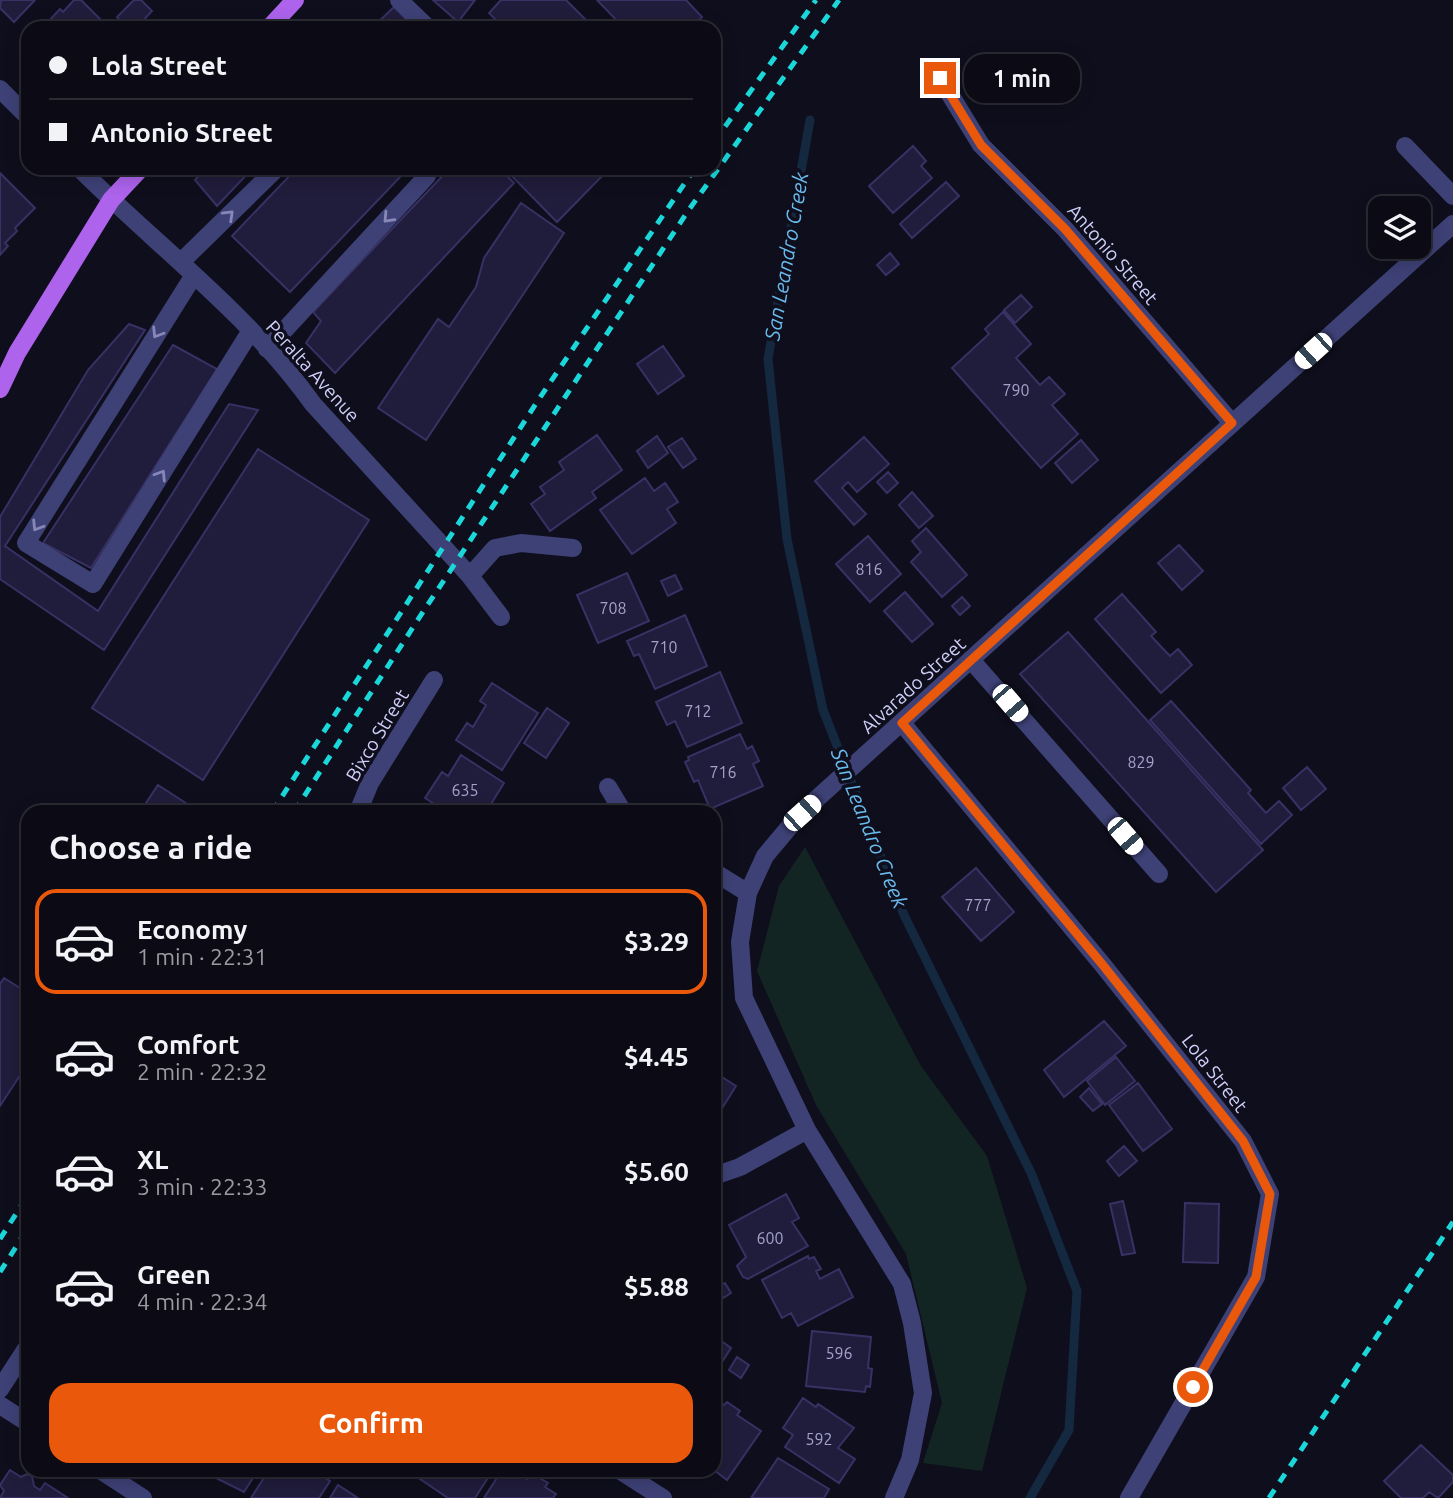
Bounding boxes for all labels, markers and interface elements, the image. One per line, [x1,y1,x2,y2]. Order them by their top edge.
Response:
text: Lola Street [91,51,227,80]
callout: 1 min [964,54,1080,102]
route end [924,62,956,94]
text: 1 min [993,66,1051,91]
text: Antonio Street [91,118,273,147]
water label: San Leandro Creek [759,170,813,343]
map controls [1368,196,1431,259]
button: layers [1368,196,1431,259]
street label: Antonio Street [1063,199,1163,309]
one-way arrow [383,210,396,223]
one-way arrow [221,211,233,223]
street label: Peralta Avenue [262,316,364,426]
one-way arrow [153,325,166,338]
car [1291,329,1336,373]
house number: 790 [1002,381,1030,399]
one-way arrow [152,469,165,482]
one-way arrow [33,518,46,531]
house number: 816 [855,560,883,578]
house number: 708 [599,599,627,617]
street label: Alvarado Street [856,632,970,738]
house number: 710 [650,638,678,656]
car [989,680,1032,726]
street label: Bixco Street [341,685,413,785]
house number: 712 [684,702,712,720]
water label: San Leandro Creek [827,743,913,912]
house number: 829 [1127,753,1155,771]
house number: 716 [709,763,737,781]
house number: 635 [451,781,479,799]
car [780,791,825,835]
car [1104,813,1147,859]
text: Choose a ride [49,829,252,865]
house number: 777 [964,896,992,914]
icon: car [53,910,116,973]
text: Economy [137,915,247,944]
text: $3.29 [624,927,689,956]
text: 1 min · 22:31 [137,944,268,969]
icon: car [53,1025,116,1088]
text: Comfort [137,1030,240,1059]
street label: Lola Street [1178,1030,1253,1117]
text: $4.45 [624,1042,689,1071]
text: 2 min · 22:32 [137,1059,268,1084]
icon: car [53,1140,116,1203]
text: XL [137,1145,168,1174]
text: $5.60 [624,1157,689,1186]
text: 3 min · 22:33 [137,1174,268,1199]
house number: 600 [756,1229,784,1247]
icon: car [53,1255,116,1318]
text: Green [137,1260,211,1289]
text: $5.88 [624,1272,689,1301]
text: 4 min · 22:34 [137,1289,268,1314]
house number: 596 [825,1344,853,1362]
route start [1177,1371,1209,1403]
button: Confirm [49,1383,693,1463]
house number: 592 [805,1430,833,1448]

